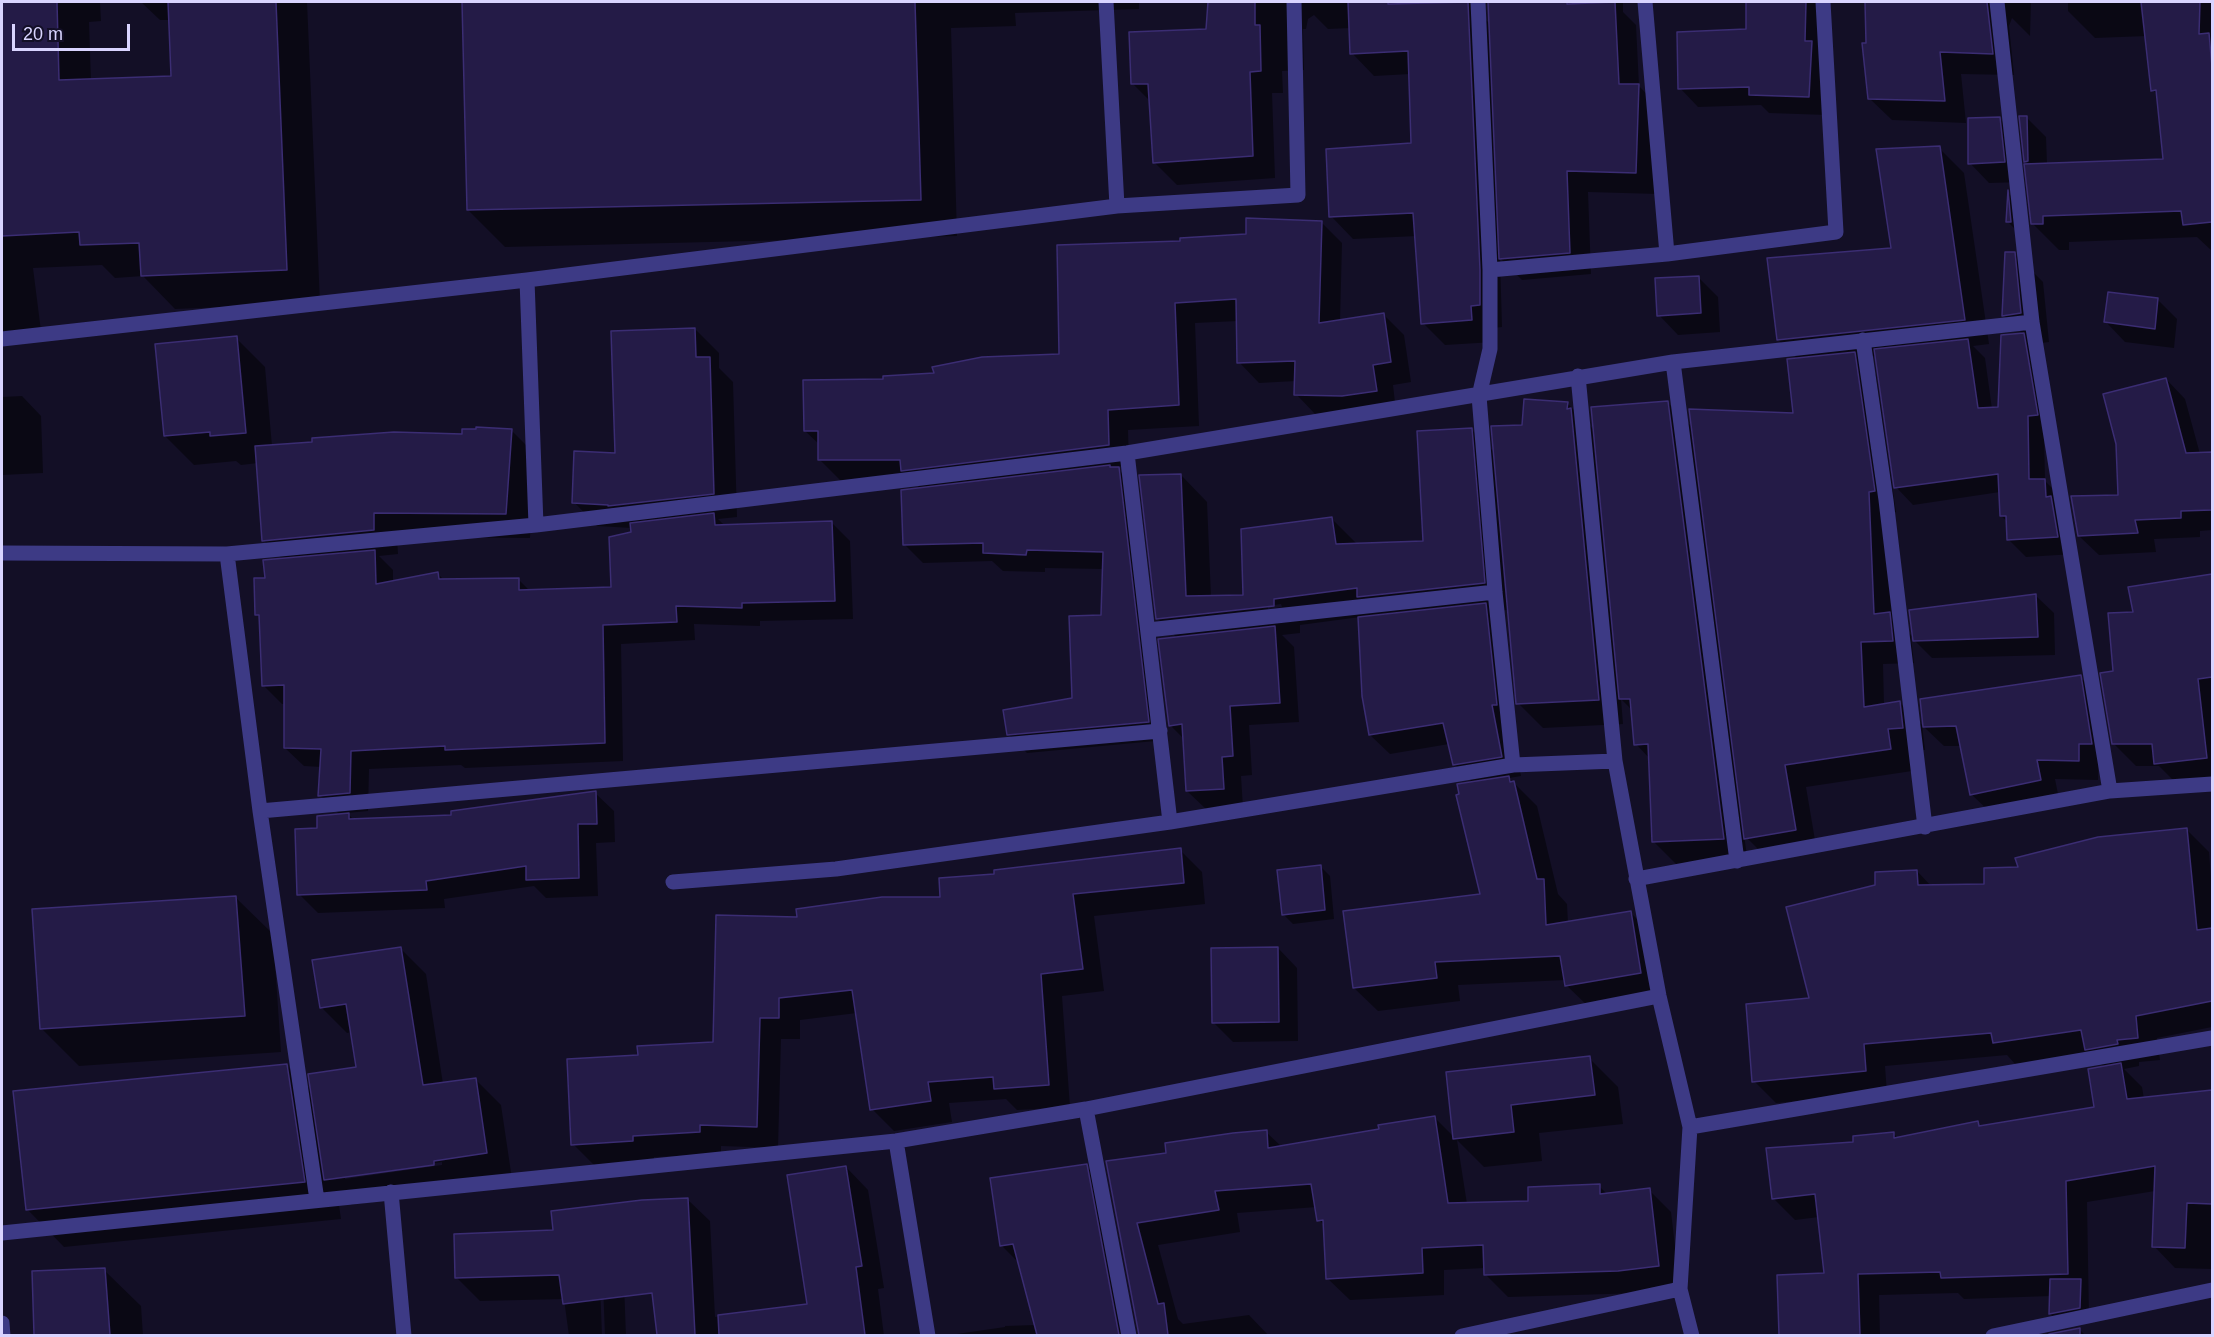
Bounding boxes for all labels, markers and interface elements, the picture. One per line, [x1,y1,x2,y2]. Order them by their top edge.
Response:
scale bar [15,12,134,50]
text: 20 m [23,24,63,44]

